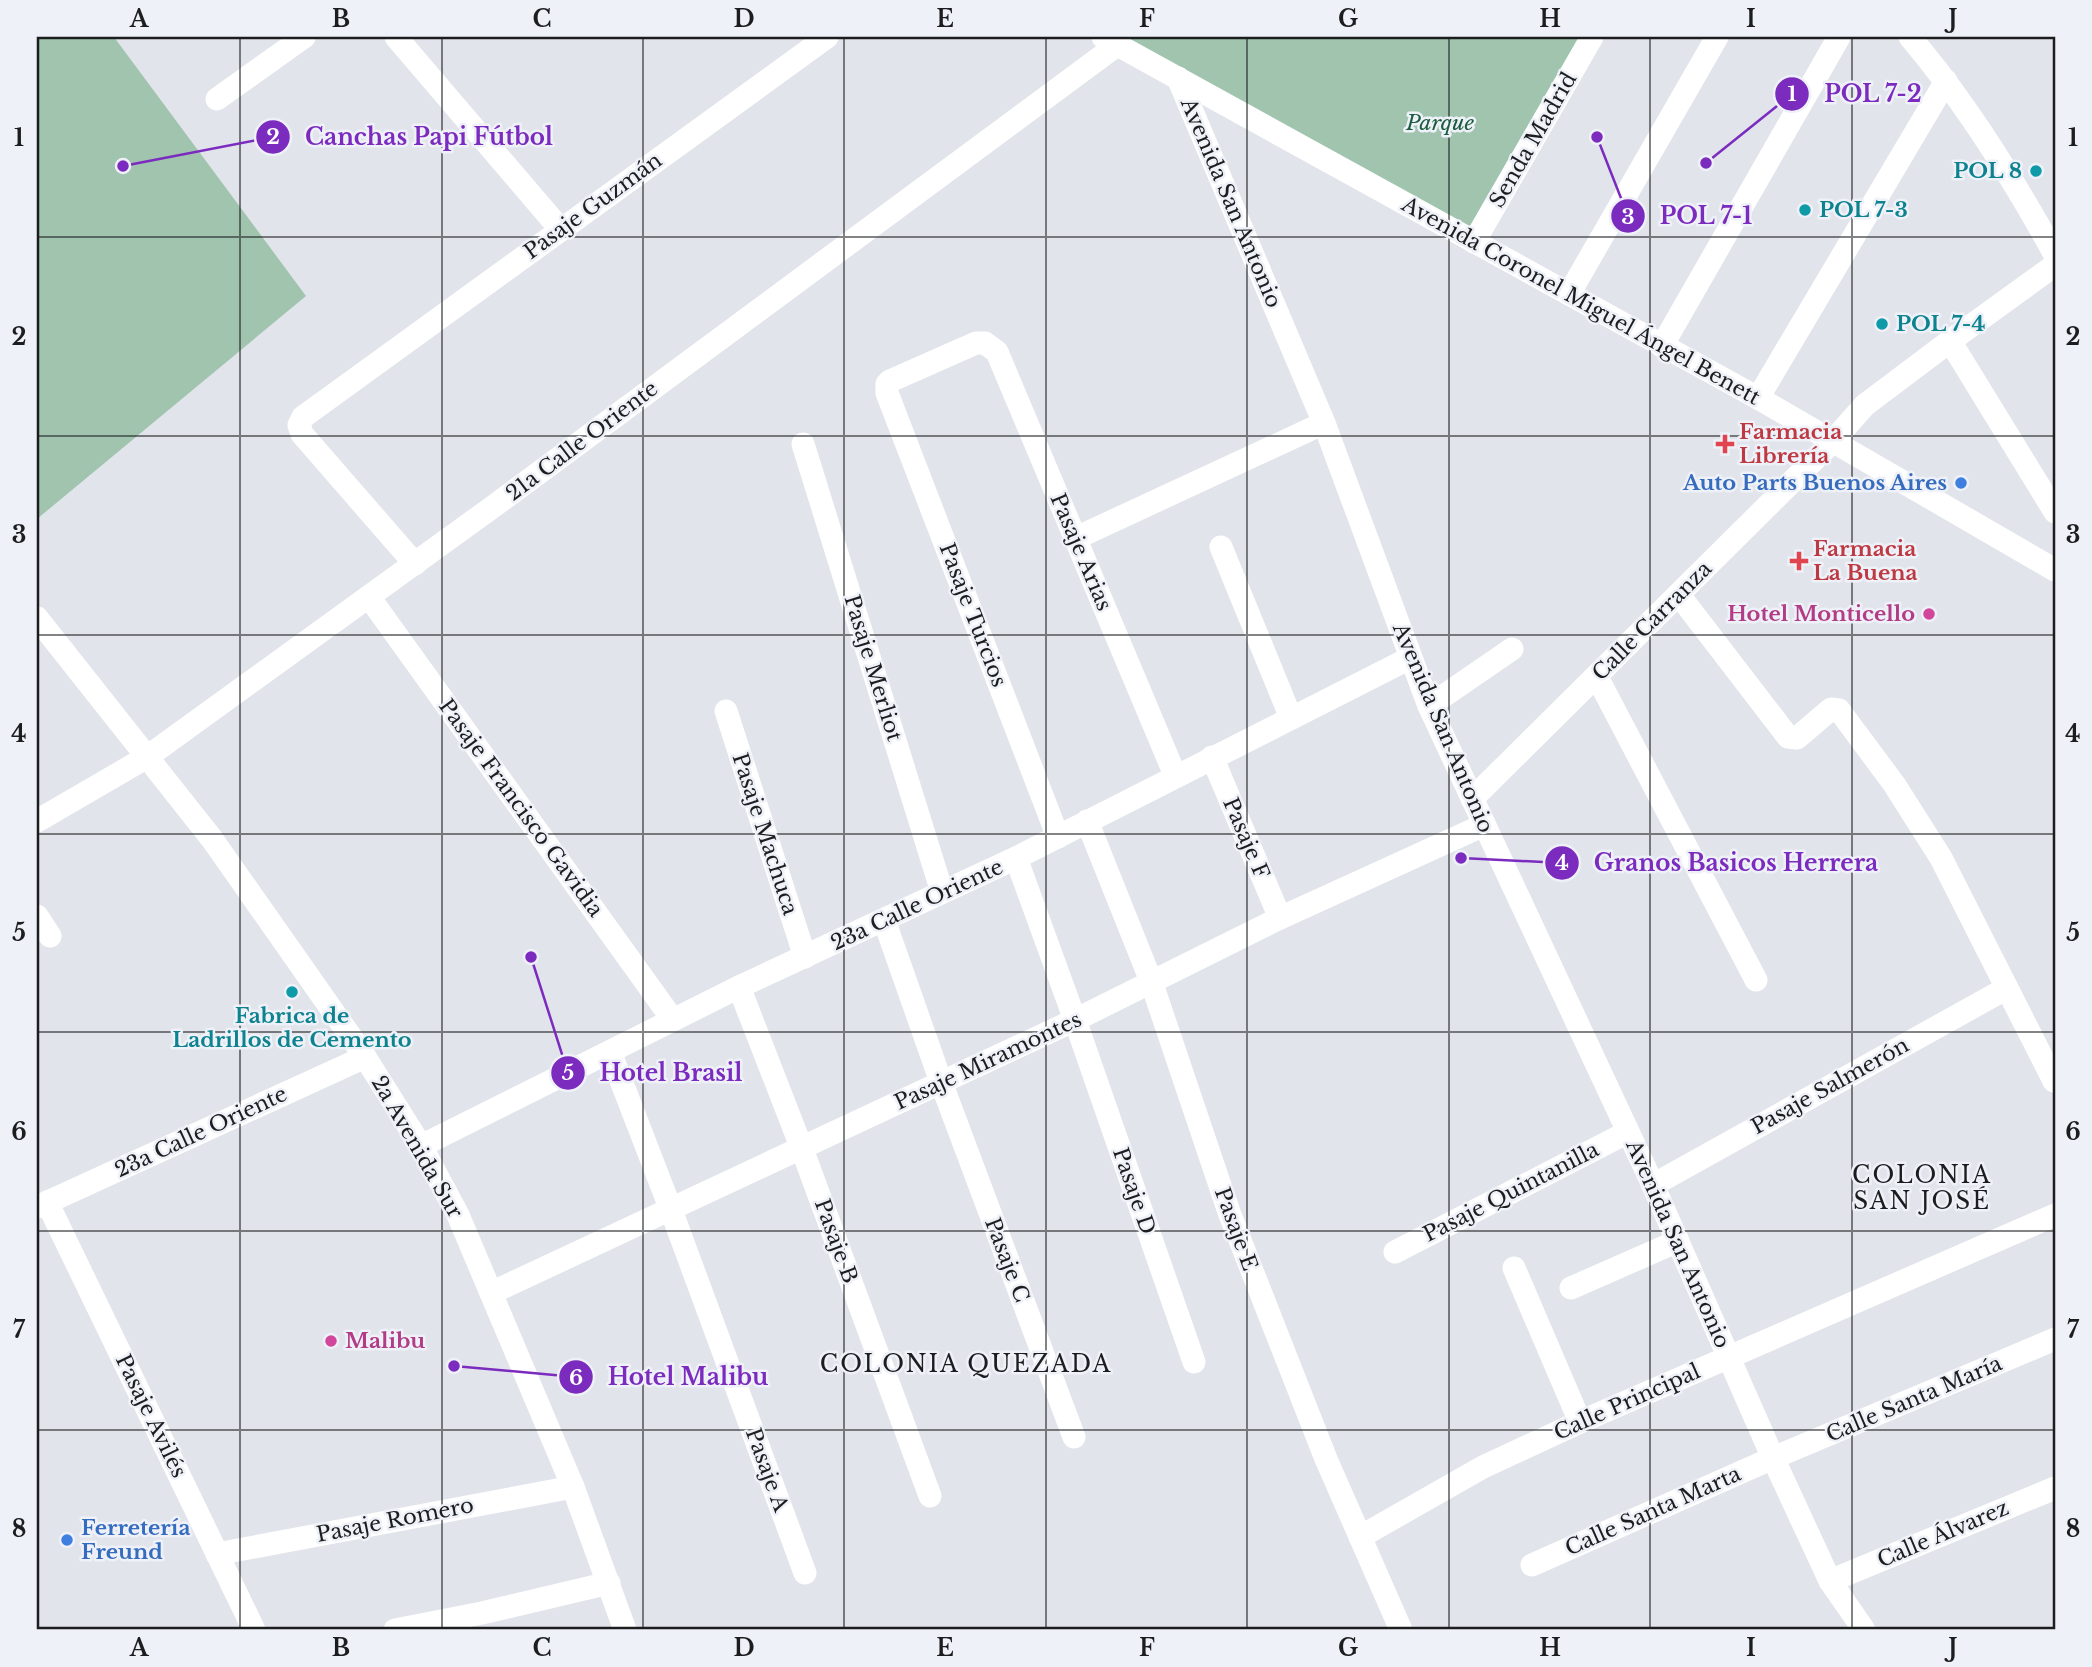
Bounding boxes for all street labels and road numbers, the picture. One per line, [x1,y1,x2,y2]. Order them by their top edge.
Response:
street label: Senda Madrid [1484,68,1582,212]
street label: Avenida San Antonio [1175,93,1287,312]
street label: Pasaje Guzmán [519,147,667,265]
street label: Avenida Coronel Miguel Ángel Benett [1397,191,1765,411]
street label: 21a Calle Oriente [501,375,663,507]
street label: Pasaje Arias [1045,489,1117,615]
street label: Pasaje Turcios [934,539,1012,691]
street label: Calle Carranza [1587,556,1717,686]
street label: Pasaje Merliot [838,592,908,744]
street label: Avenida San Antonio [1387,618,1499,837]
street label: Pasaje Francisco Gavidia [433,694,609,922]
street label: Pasaje Machuca [727,750,804,919]
street label: Pasaje F [1217,794,1275,882]
street label: 23a Calle Oriente [827,854,1007,956]
street label: Pasaje Miramontes [890,1006,1086,1116]
street label: Pasaje Salmerón [1747,1032,1913,1140]
street label: 2a Avenida Sur [366,1071,468,1223]
street label: 23a Calle Oriente [111,1081,291,1183]
street label: Avenida San Antonio [1620,1135,1736,1352]
street label: Pasaje Quintanilla [1419,1136,1603,1248]
street label: Pasaje D [1107,1144,1161,1238]
street label: Pasaje E [1209,1184,1263,1274]
street label: Pasaje B [809,1195,863,1287]
street label: Pasaje C [979,1214,1035,1306]
street label: Pasaje Avilés [110,1350,192,1482]
street label: Calle Santa María [1822,1350,2006,1448]
street label: Calle Principal [1550,1358,1704,1446]
street label: Pasaje A [740,1425,794,1516]
street label: Calle Santa Marta [1561,1460,1745,1561]
street label: Pasaje Romero [314,1492,476,1548]
street label: Calle Álvarez [1873,1495,2013,1573]

